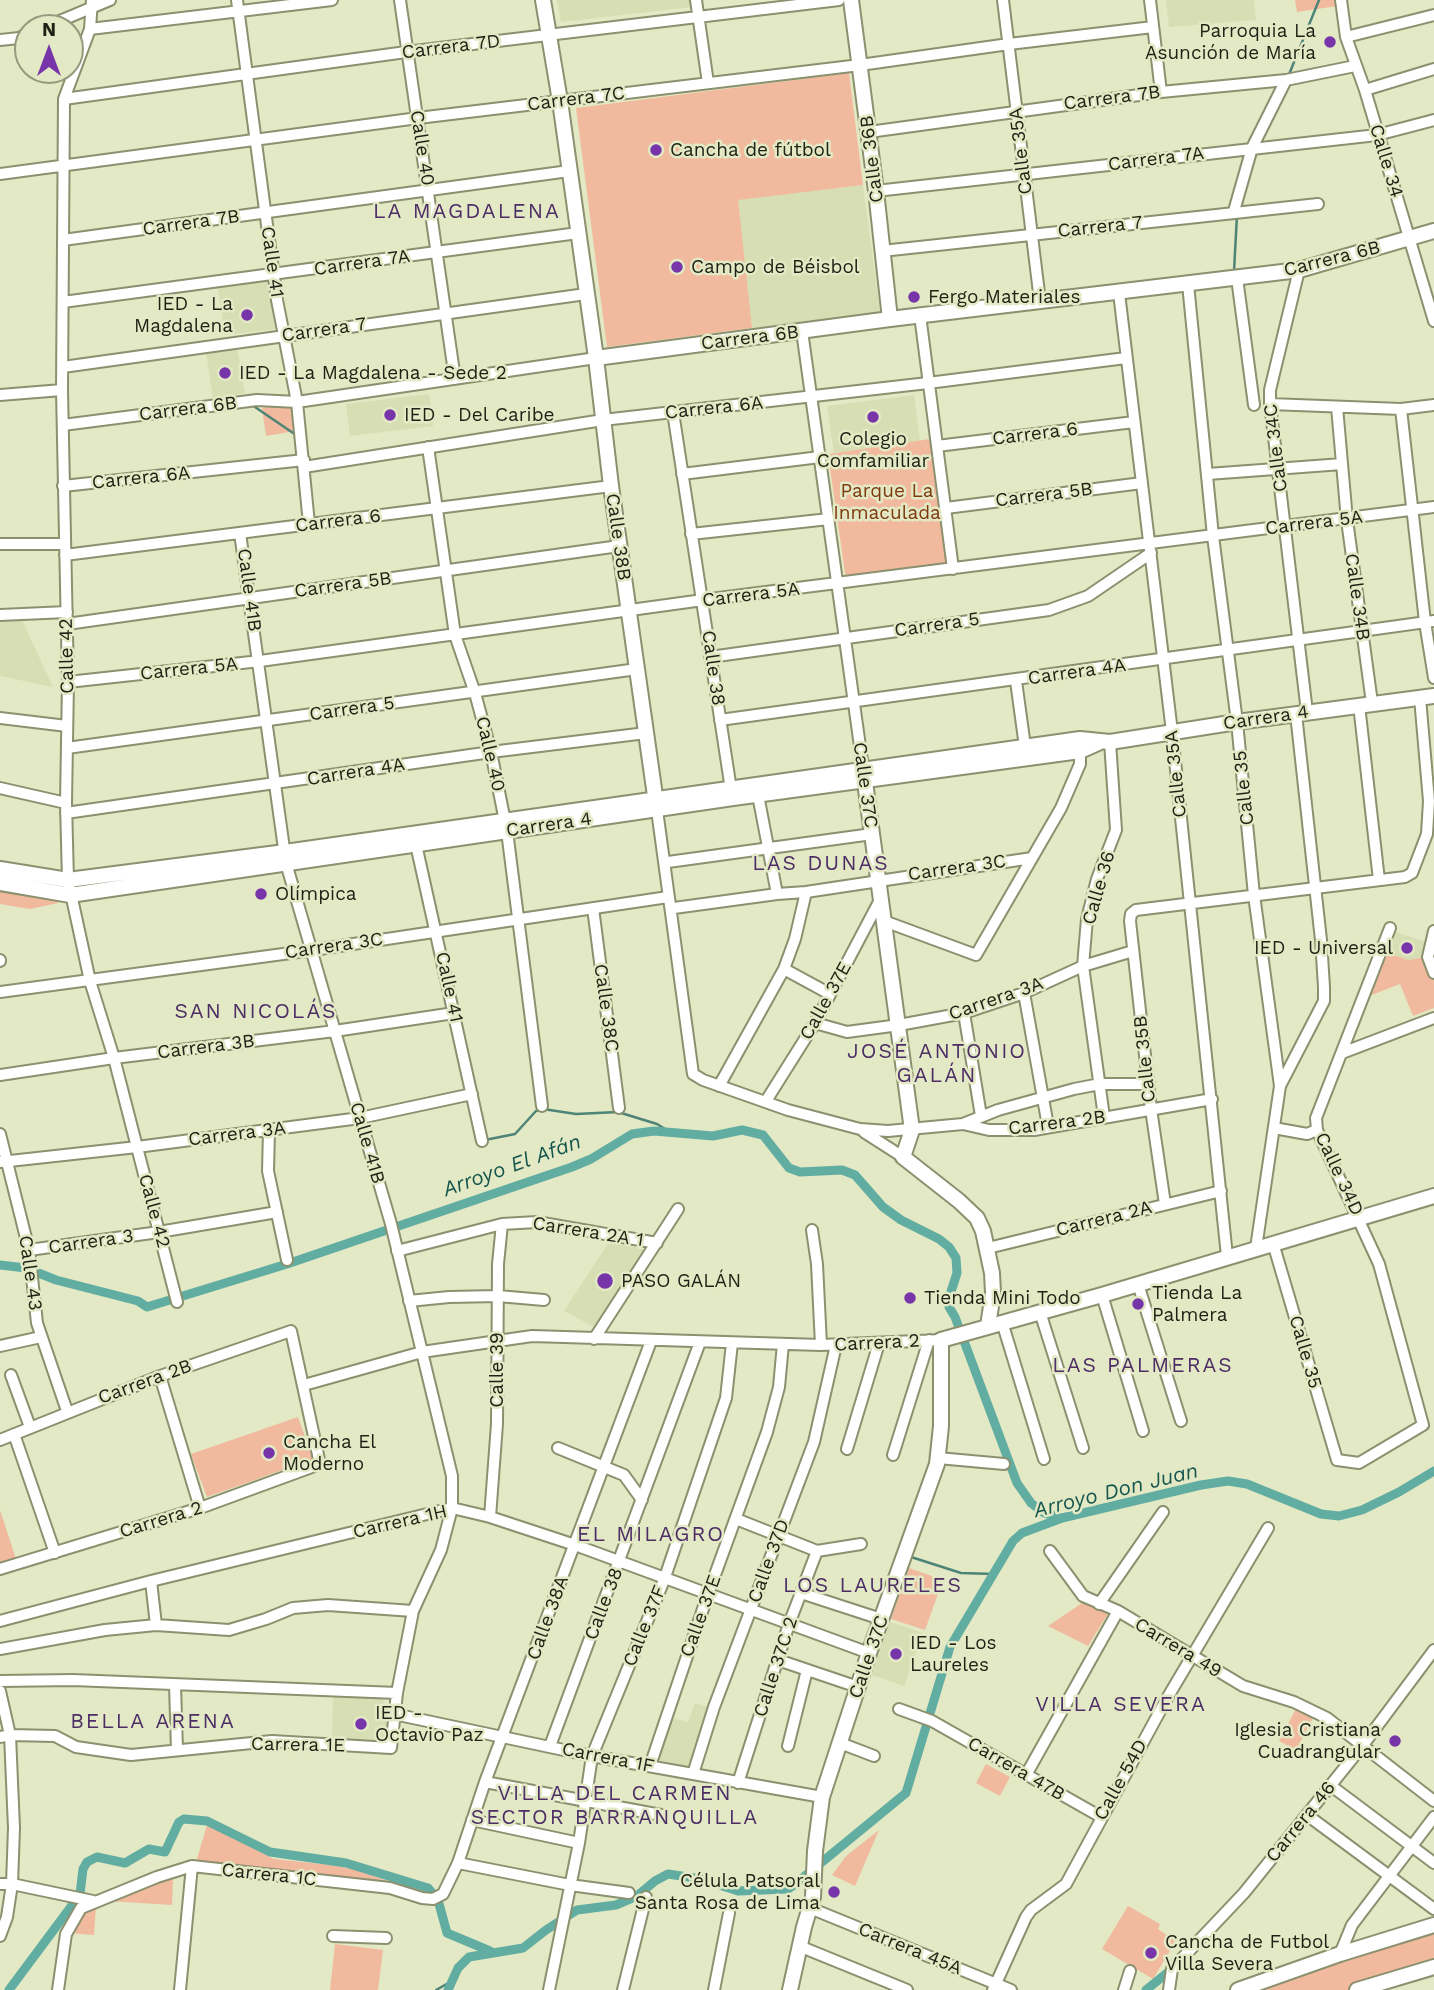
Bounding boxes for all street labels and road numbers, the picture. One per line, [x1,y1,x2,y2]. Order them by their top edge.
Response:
street label: Carrera 7D [400,30,502,64]
street label: Carrera 7B [1062,81,1162,115]
street label: Carrera 7C [526,82,626,116]
street label: Calle 35A [1004,106,1038,196]
street label: Calle 40 [405,109,439,187]
street label: Calle 36B [855,114,889,204]
street label: Calle 34 [1364,122,1408,200]
street label: Carrera 7A [1107,142,1205,176]
street label: Carrera 7B [141,205,241,241]
street label: Carrera 7 [1056,211,1144,243]
street label: Calle 41 [256,225,288,299]
street label: Carrera 6B [1281,236,1383,282]
street label: Carrera 7A [312,245,412,281]
street label: Carrera 7 [280,313,368,347]
street label: Carrera 6B [700,321,800,355]
street label: Carrera 6B [138,392,238,426]
street label: Carrera 6A [664,392,764,424]
street label: Calle 34C [1259,403,1293,493]
street label: Carrera 6 [991,417,1079,451]
street label: Carrera 6A [91,462,191,494]
street label: Carrera 5B [994,478,1094,512]
street label: Calle 38B [601,492,635,582]
street label: Carrera 6 [294,504,382,538]
street label: Carrera 5A [1264,506,1364,540]
street label: Calle 41B [232,547,266,633]
street label: Calle 34B [1340,552,1374,642]
street label: Carrera 5B [293,567,393,603]
street label: Carrera 5A [701,578,801,612]
street label: Carrera 5 [893,608,981,642]
street label: Calle 42 [55,618,79,694]
street label: Calle 38 [696,629,730,707]
street label: Carrera 5A [139,653,239,685]
street label: Carrera 4A [1026,654,1128,690]
street label: Carrera 5 [308,692,396,726]
street label: Carrera 4 [1222,701,1310,735]
street label: Calle 40 [470,714,510,794]
street label: Calle 35A [1160,729,1192,819]
street label: Calle 37C [848,741,882,829]
street label: Calle 35 [1229,750,1259,826]
street label: Carrera 4A [305,753,407,791]
street label: Carrera 4 [505,808,593,842]
street label: Calle 36 [1078,849,1120,927]
street label: Carrera 3C [907,850,1007,886]
street label: Carrera 3C [284,928,384,964]
street label: Calle 41 [430,950,468,1024]
street label: Calle 37E [795,958,857,1044]
street label: Calle 38C [589,963,623,1053]
street label: Carrera 3A [946,972,1046,1026]
street label: Calle 35B [1129,1014,1161,1104]
street label: Carrera 3B [156,1030,256,1064]
street label: Calle 41B [344,1099,390,1187]
street label: Carrera 2B [1007,1106,1107,1140]
street label: Carrera 3A [187,1117,287,1151]
street label: Calle 34D [1310,1129,1368,1219]
street label: Calle 42 [133,1172,175,1250]
street label: Carrera 2A [1054,1196,1154,1242]
street label: Carrera 2A 1 [531,1212,645,1252]
street label: Carrera 3 [47,1225,135,1259]
street label: Calle 43 [13,1234,47,1312]
street label: Calle 35 [1284,1313,1326,1391]
street label: Carrera 2 [834,1329,920,1357]
street label: Calle 39 [486,1332,508,1408]
street label: Carrera 2B [95,1355,195,1409]
street label: Carrera 2 [117,1497,205,1543]
street label: Carrera 1H [351,1500,449,1544]
street label: Calle 37D [743,1516,795,1606]
street label: Calle 38 [580,1565,628,1643]
street label: Calle 37E [676,1572,726,1660]
street label: Calle 38A [522,1573,574,1663]
street label: Calle 37F [618,1582,672,1670]
street label: Calle 37C [844,1612,894,1702]
street label: Carrera 49 [1130,1613,1226,1683]
street label: Calle 37C 2 [749,1614,803,1720]
street label: Carrera 47B [963,1732,1069,1806]
street label: Carrera 1E [251,1733,345,1757]
street label: Calle 54D [1089,1735,1153,1825]
street label: Carrera 1F [560,1738,656,1778]
street label: Carrera 46 [1261,1777,1341,1867]
street label: Carrera 1C [221,1859,317,1891]
street label: Carrera 45A [855,1918,965,1980]

